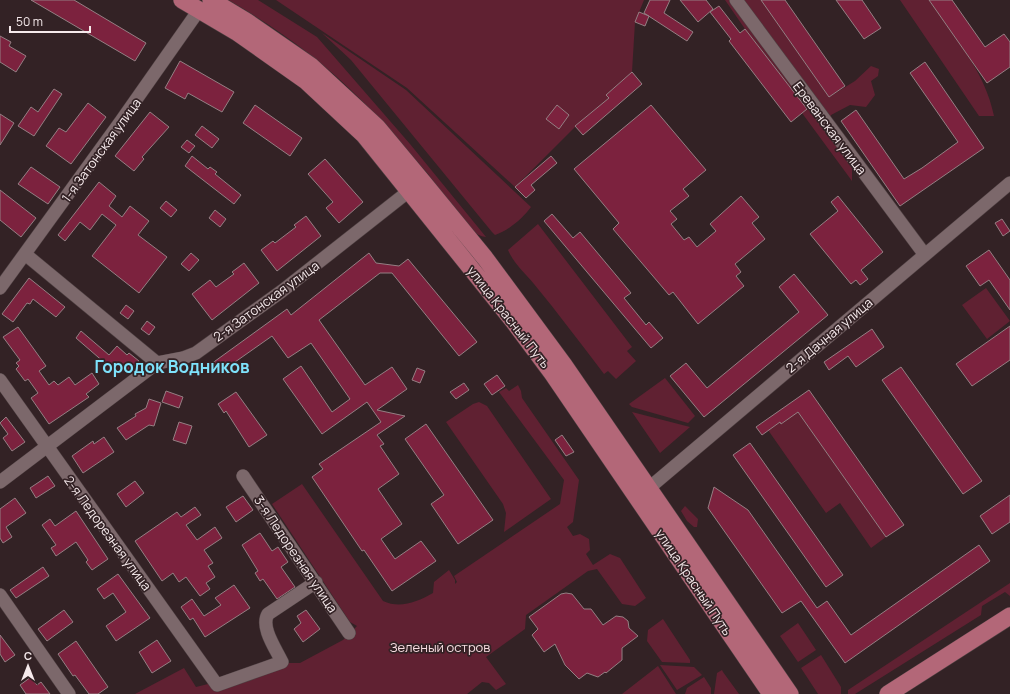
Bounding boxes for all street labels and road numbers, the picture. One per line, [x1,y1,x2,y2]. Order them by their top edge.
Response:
street label: Ереванская улица [789,78,871,178]
street label: 1-я Затонская улица [57,94,145,206]
street label: 2-я Затонская улица [209,256,323,346]
street label: улица Красный Путь [463,262,555,372]
street label: 2-я Дачная улица [782,293,876,377]
street label: 2-я Ледорезная улица [60,472,156,594]
street label: 3-я Ледорезная улица [250,492,342,616]
street label: улица Красный Путь [652,525,736,639]

